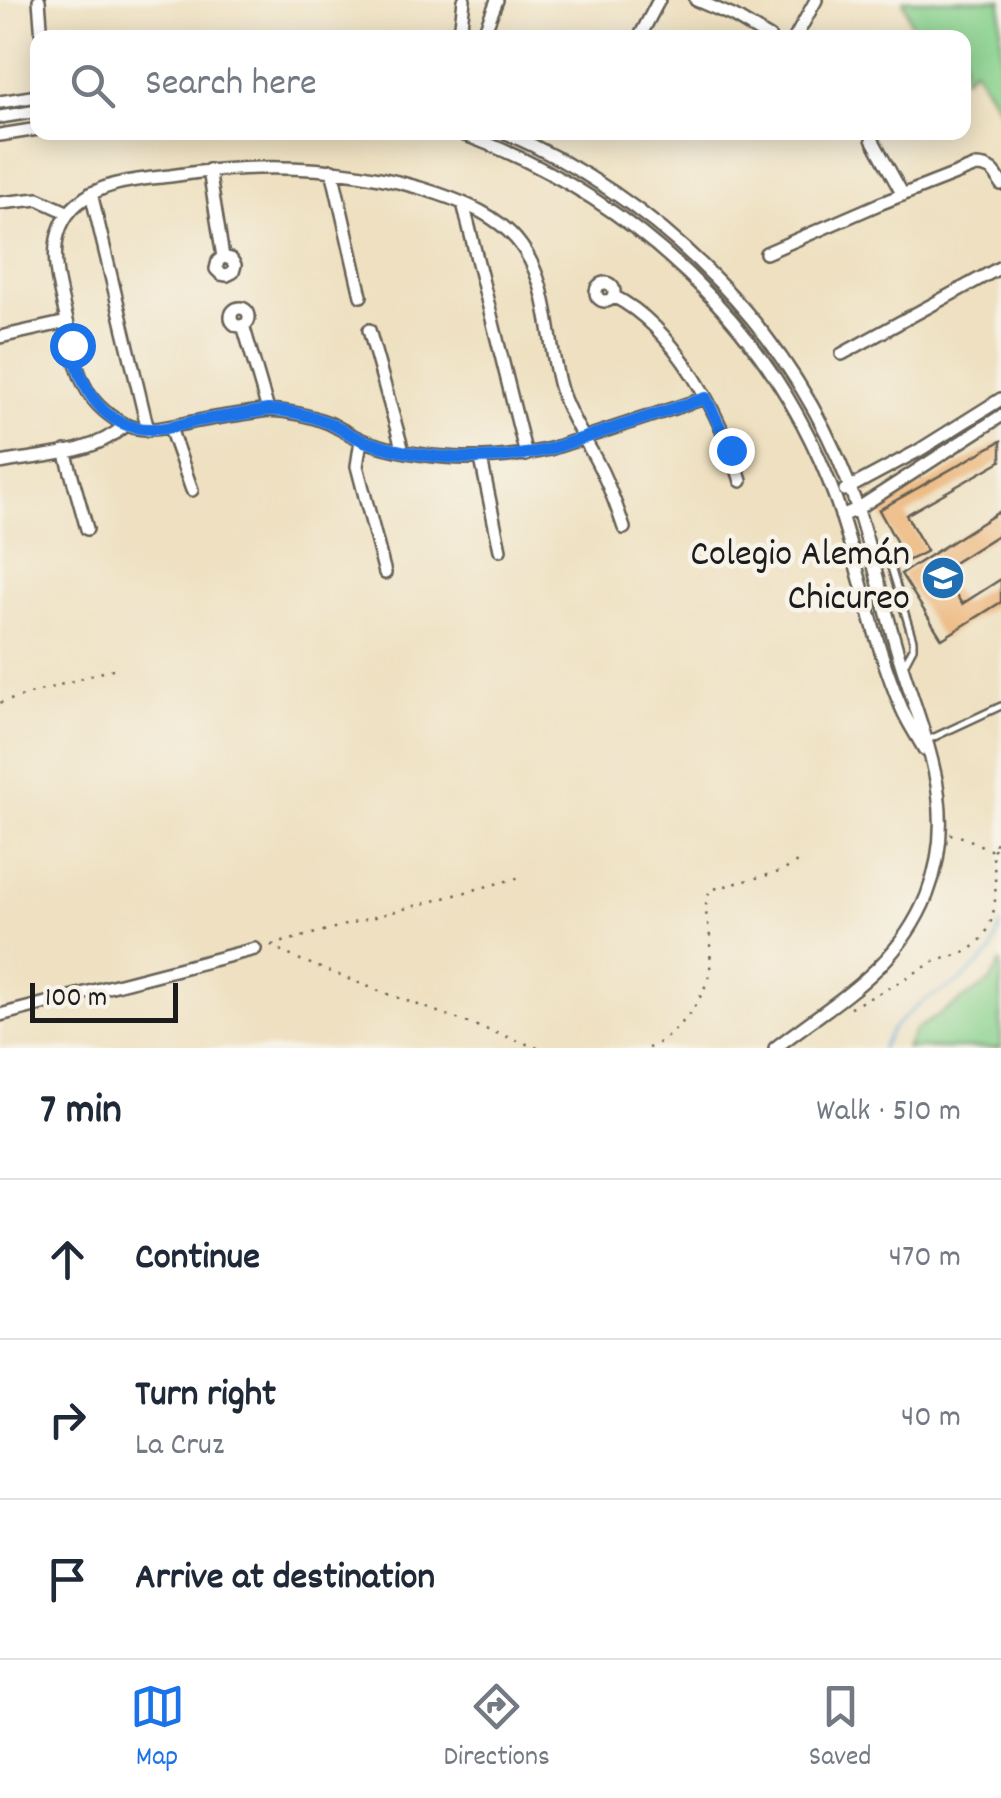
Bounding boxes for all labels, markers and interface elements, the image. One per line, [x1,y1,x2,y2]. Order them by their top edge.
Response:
search box [30,30,971,140]
icon: search [65,58,120,113]
text: Search here [145,58,317,113]
route start [50,323,96,369]
route end [709,428,755,474]
place label: Colegio Alemán Chicureo [690,529,910,628]
school or university icon: Colegio Alemán Chicureo [920,555,966,601]
scale bar [30,978,178,1023]
text: 100 m [45,980,107,1020]
text: 7 min [40,1083,122,1143]
text: Walk · 510 m [816,1090,961,1136]
icon: ahead [40,1232,95,1287]
text: Continue [135,1232,260,1287]
text: 470 m [889,1236,961,1282]
text: Turn right [135,1369,276,1424]
icon: right [40,1392,95,1447]
text: 40 m [901,1396,961,1442]
text: La Cruz [135,1424,224,1470]
icon: arrive [40,1552,95,1607]
text: Arrive at destination [135,1552,435,1607]
tab: Map [130,1679,185,1779]
tab: Directions [444,1679,550,1779]
tab: Saved [809,1679,871,1779]

